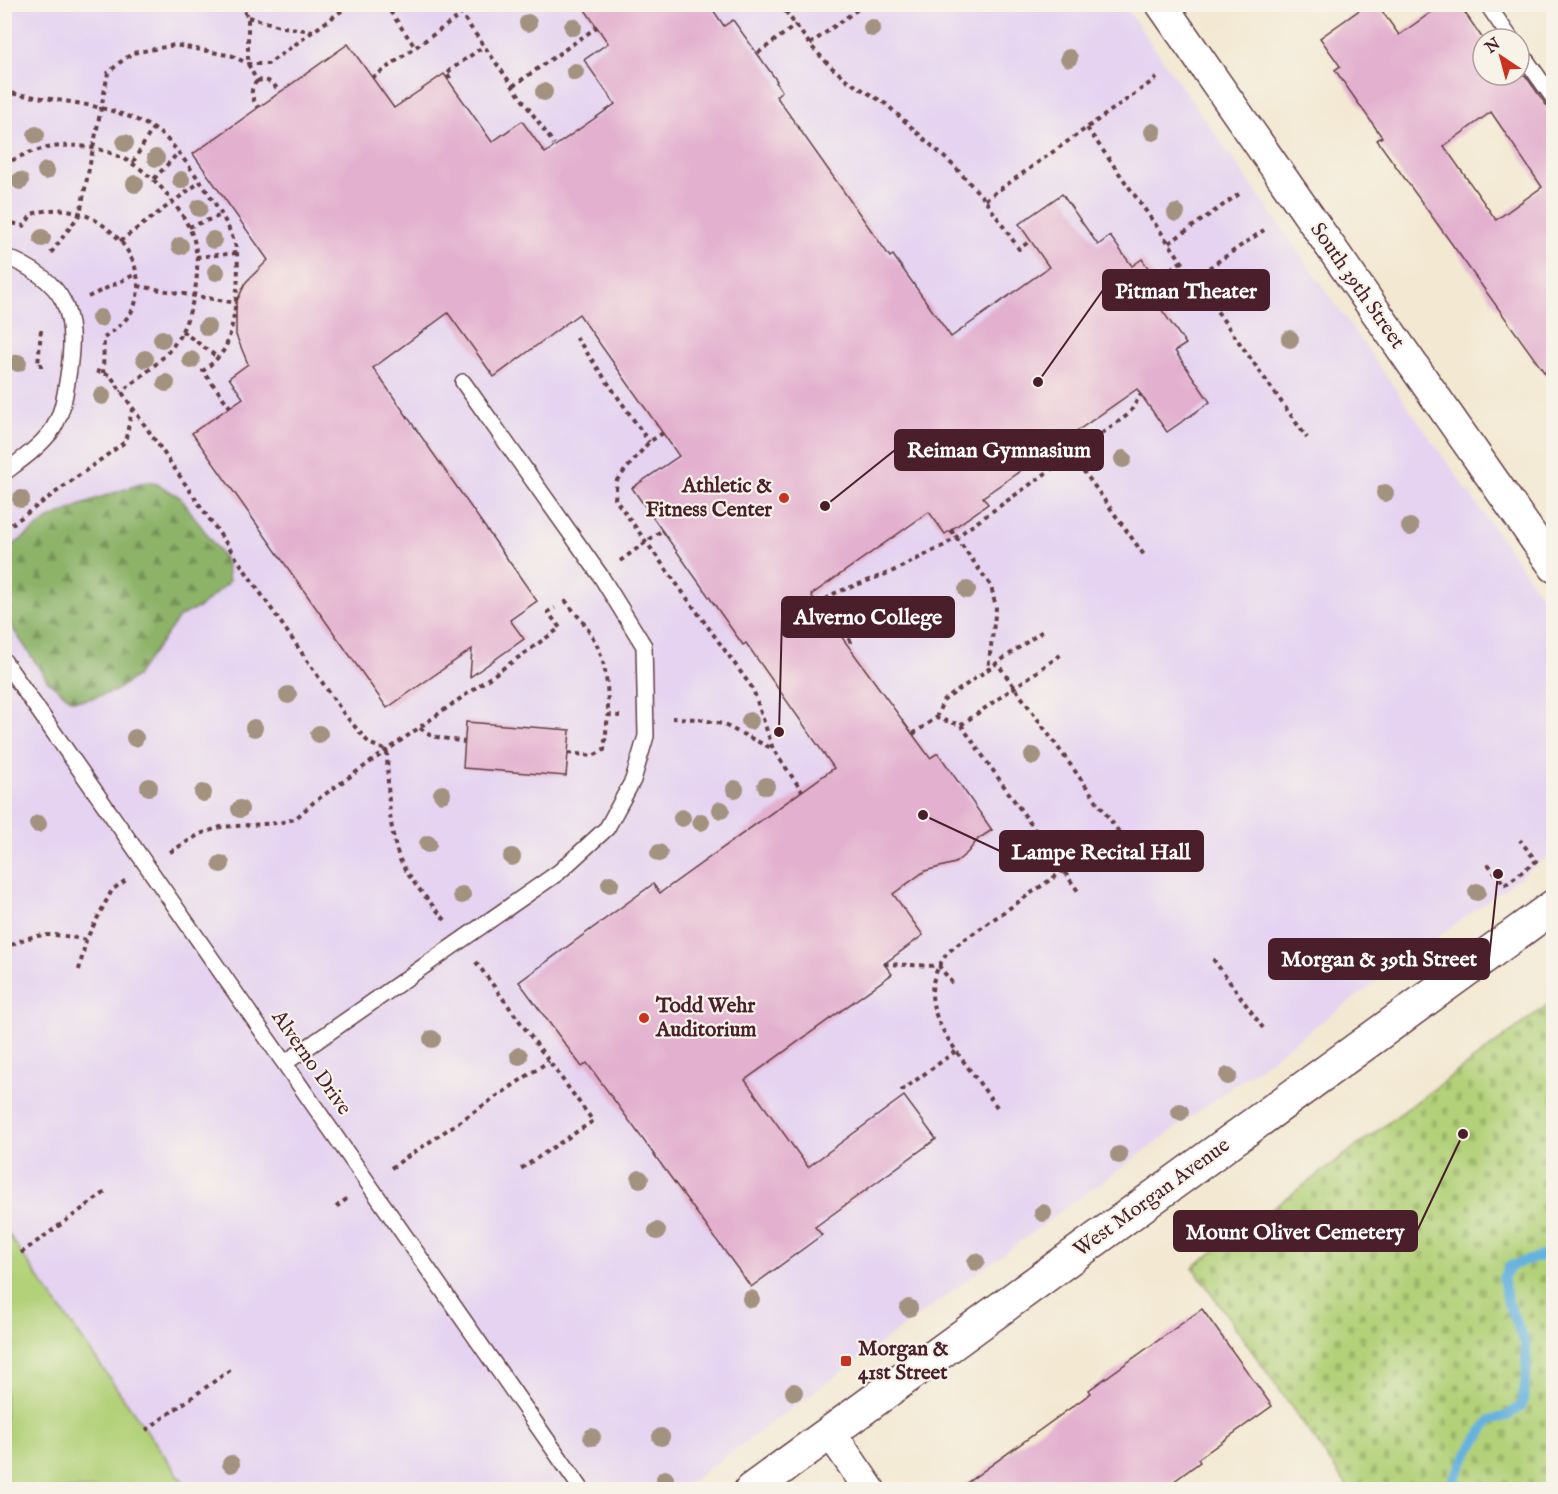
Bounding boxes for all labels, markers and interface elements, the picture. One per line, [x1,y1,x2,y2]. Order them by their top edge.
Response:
north arrow [1471,27,1531,87]
text: N [1481,34,1505,59]
street label: South 39th Street [1303,218,1411,354]
callout: Pitman Theater [1103,270,1269,310]
text: Pitman Theater [1115,278,1258,306]
callout: Reiman Gymnasium [895,430,1103,470]
text: Reiman Gymnasium [907,437,1091,465]
place label: Athletic & Fitness Center [645,473,772,524]
marker: Athletic & Fitness Center [777,491,791,505]
callout: Alverno College [782,597,954,637]
text: Alverno College [793,604,942,632]
callout: Lampe Recital Hall [1000,831,1203,871]
text: Lampe Recital Hall [1011,839,1192,867]
callout: Morgan & 39th Street [1269,939,1489,979]
text: Morgan & 39th Street [1281,946,1478,974]
place label: Todd Wehr Auditorium [655,993,757,1044]
street label: Alverno Drive [264,1004,357,1121]
marker: Todd Wehr Auditorium [637,1011,651,1025]
street label: West Morgan Avenue [1069,1132,1236,1264]
callout: Mount Olivet Cemetery [1174,1211,1417,1251]
text: Mount Olivet Cemetery [1185,1219,1406,1247]
place label: Morgan & 41st Street [858,1336,949,1387]
marker: Morgan & 41st Street [839,1354,853,1368]

